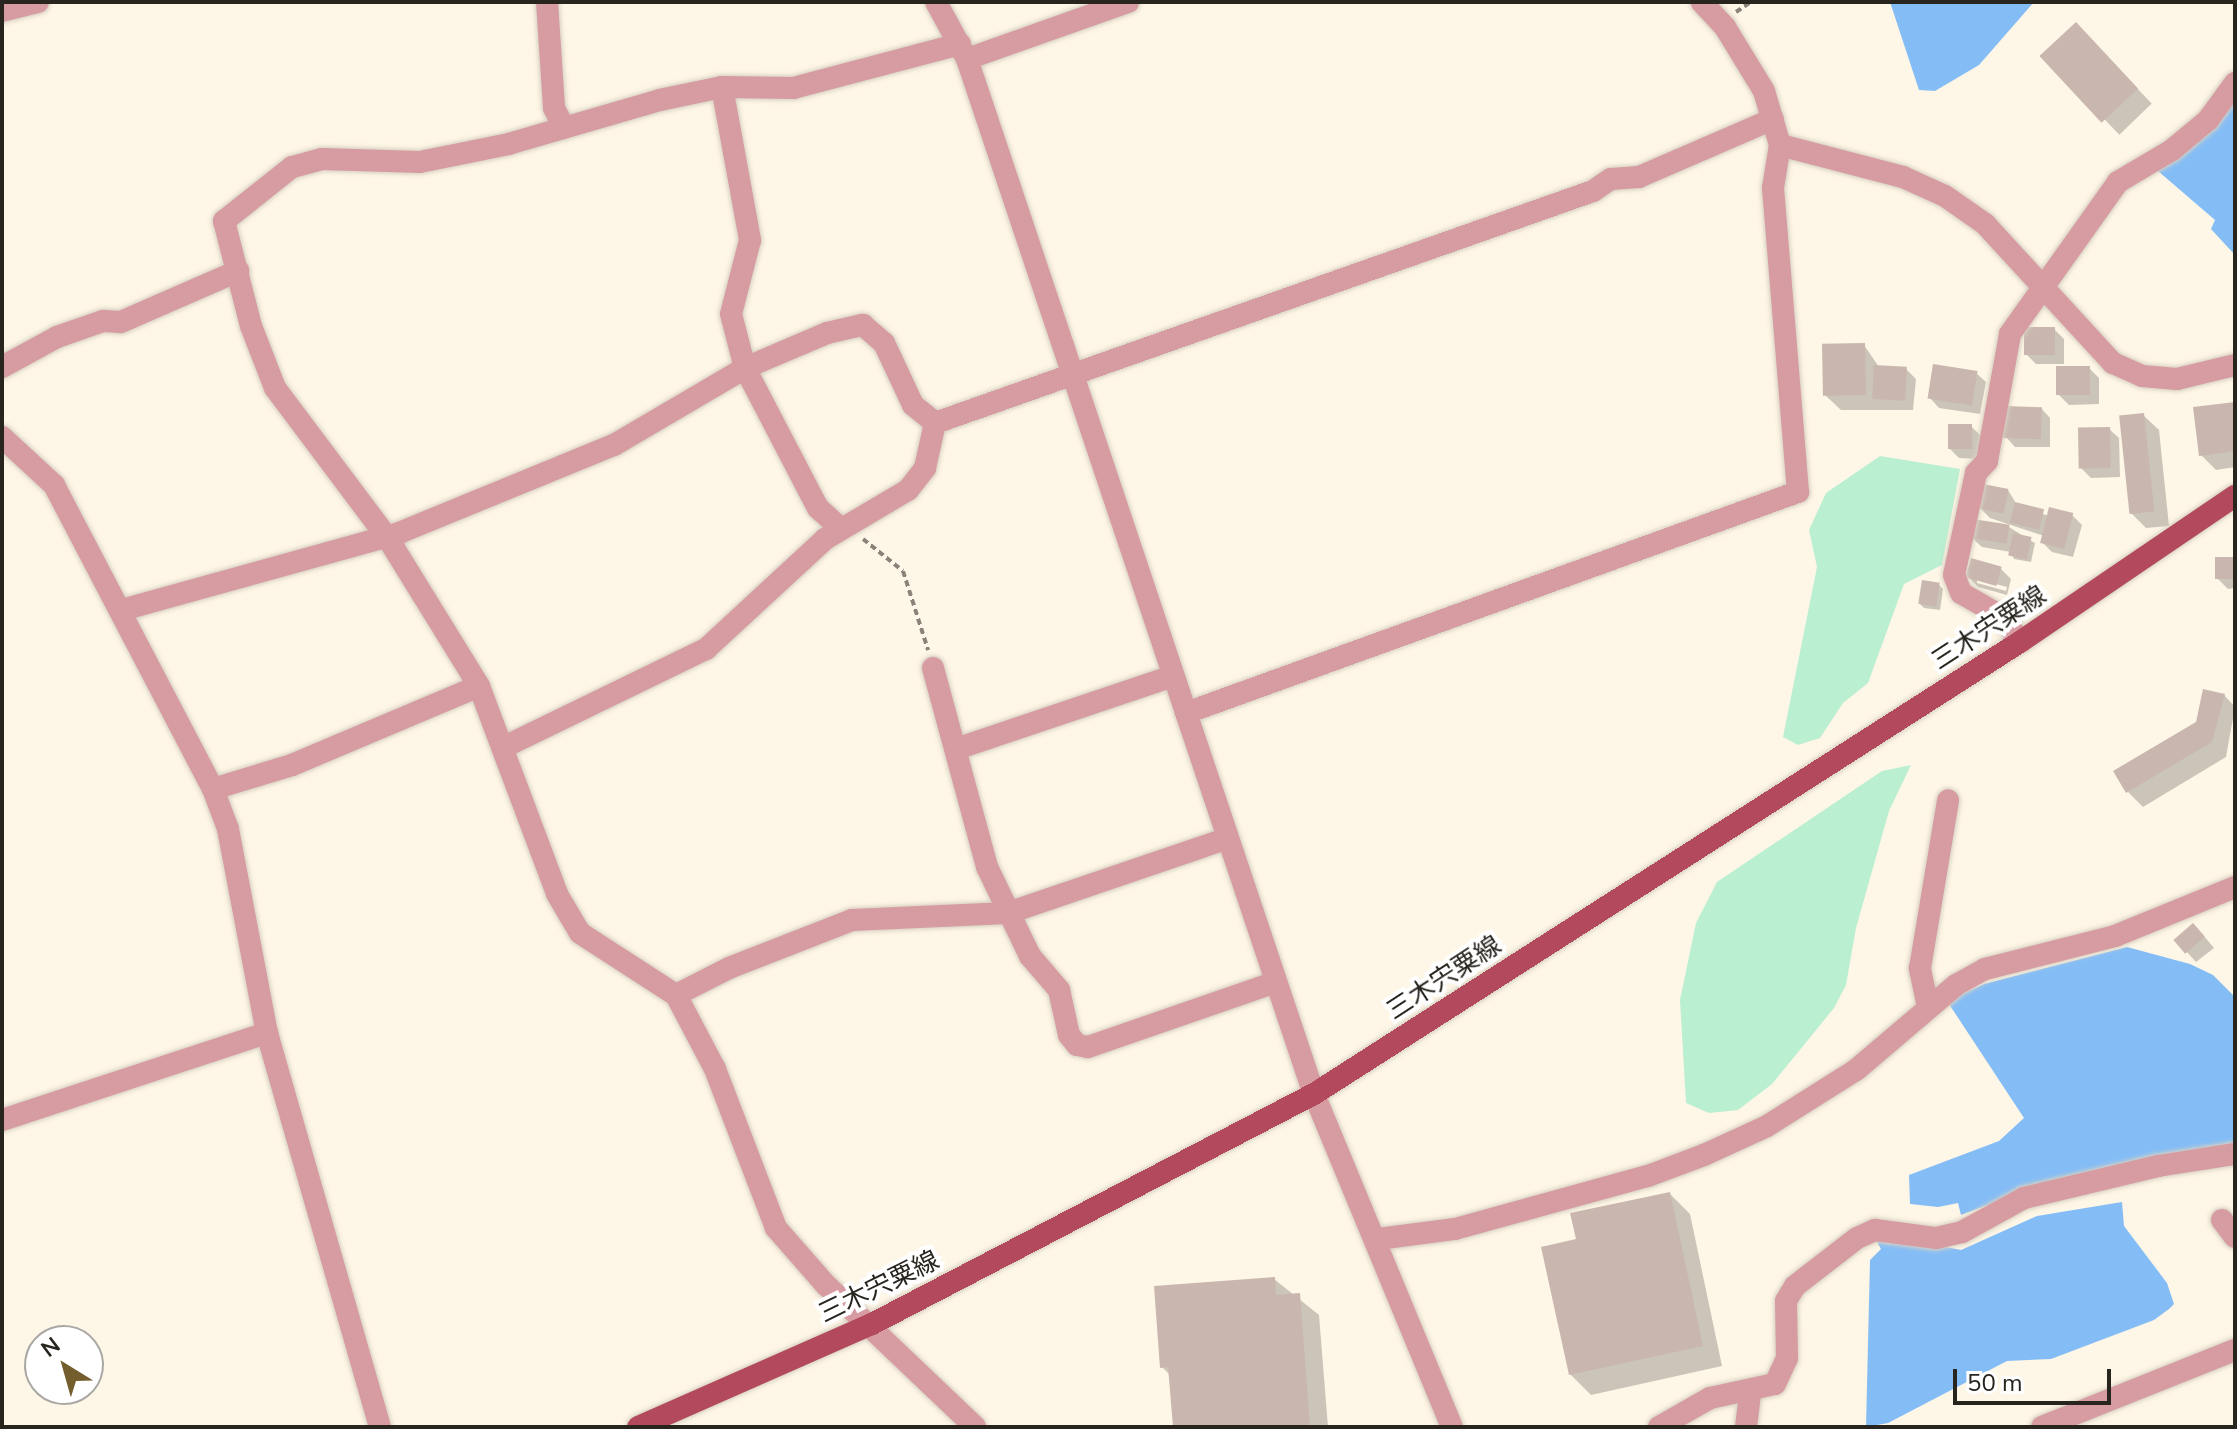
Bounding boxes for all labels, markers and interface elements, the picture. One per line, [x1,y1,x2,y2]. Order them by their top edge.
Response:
street label: 三木宍粟線 [1926,580,2052,676]
street label: 三木宍粟線 [1381,930,1507,1026]
street label: 三木宍粟線 [814,1244,944,1330]
north arrow [24,1325,104,1405]
text: N [35,1330,66,1364]
scale bar [1957,1353,2115,1403]
text: 50 m [1967,1367,2023,1399]

